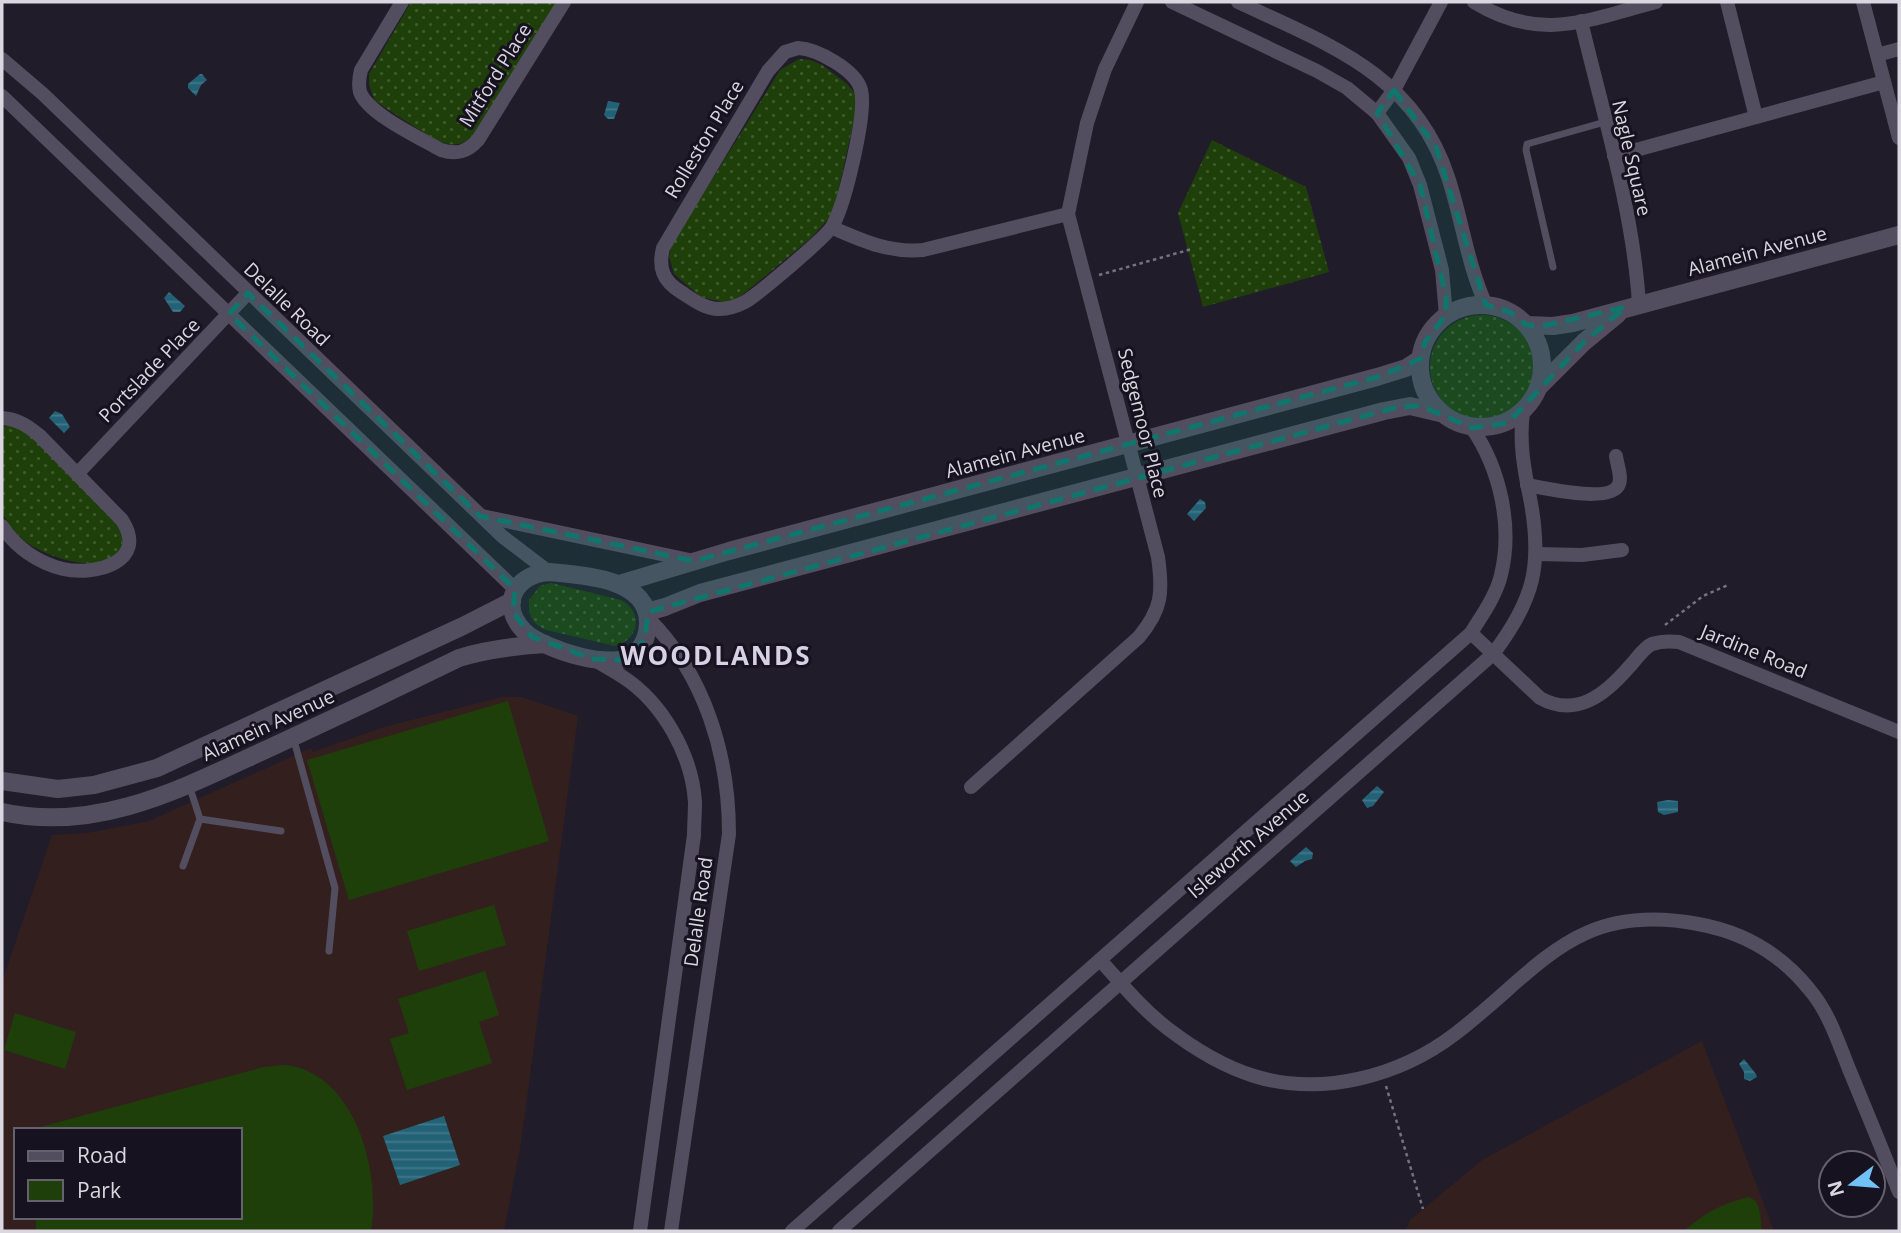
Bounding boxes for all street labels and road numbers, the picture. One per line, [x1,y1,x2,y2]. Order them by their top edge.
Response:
street label: Mitford Place [453,18,537,132]
street label: Rolleston Place [658,75,750,203]
street label: Nagle Square [1606,97,1658,219]
street label: Alamein Avenue [1684,220,1830,282]
street label: Delalle Road [238,256,336,352]
street label: Portslade Place [93,312,205,428]
street label: Sedgemoor Place [1112,345,1174,501]
street label: Alamein Avenue [942,422,1088,484]
street label: Jardine Road [1695,617,1811,684]
street label: Alamein Avenue [198,683,338,767]
street label: Isleworth Avenue [1182,784,1314,904]
street label: Delalle Road [677,856,719,968]

